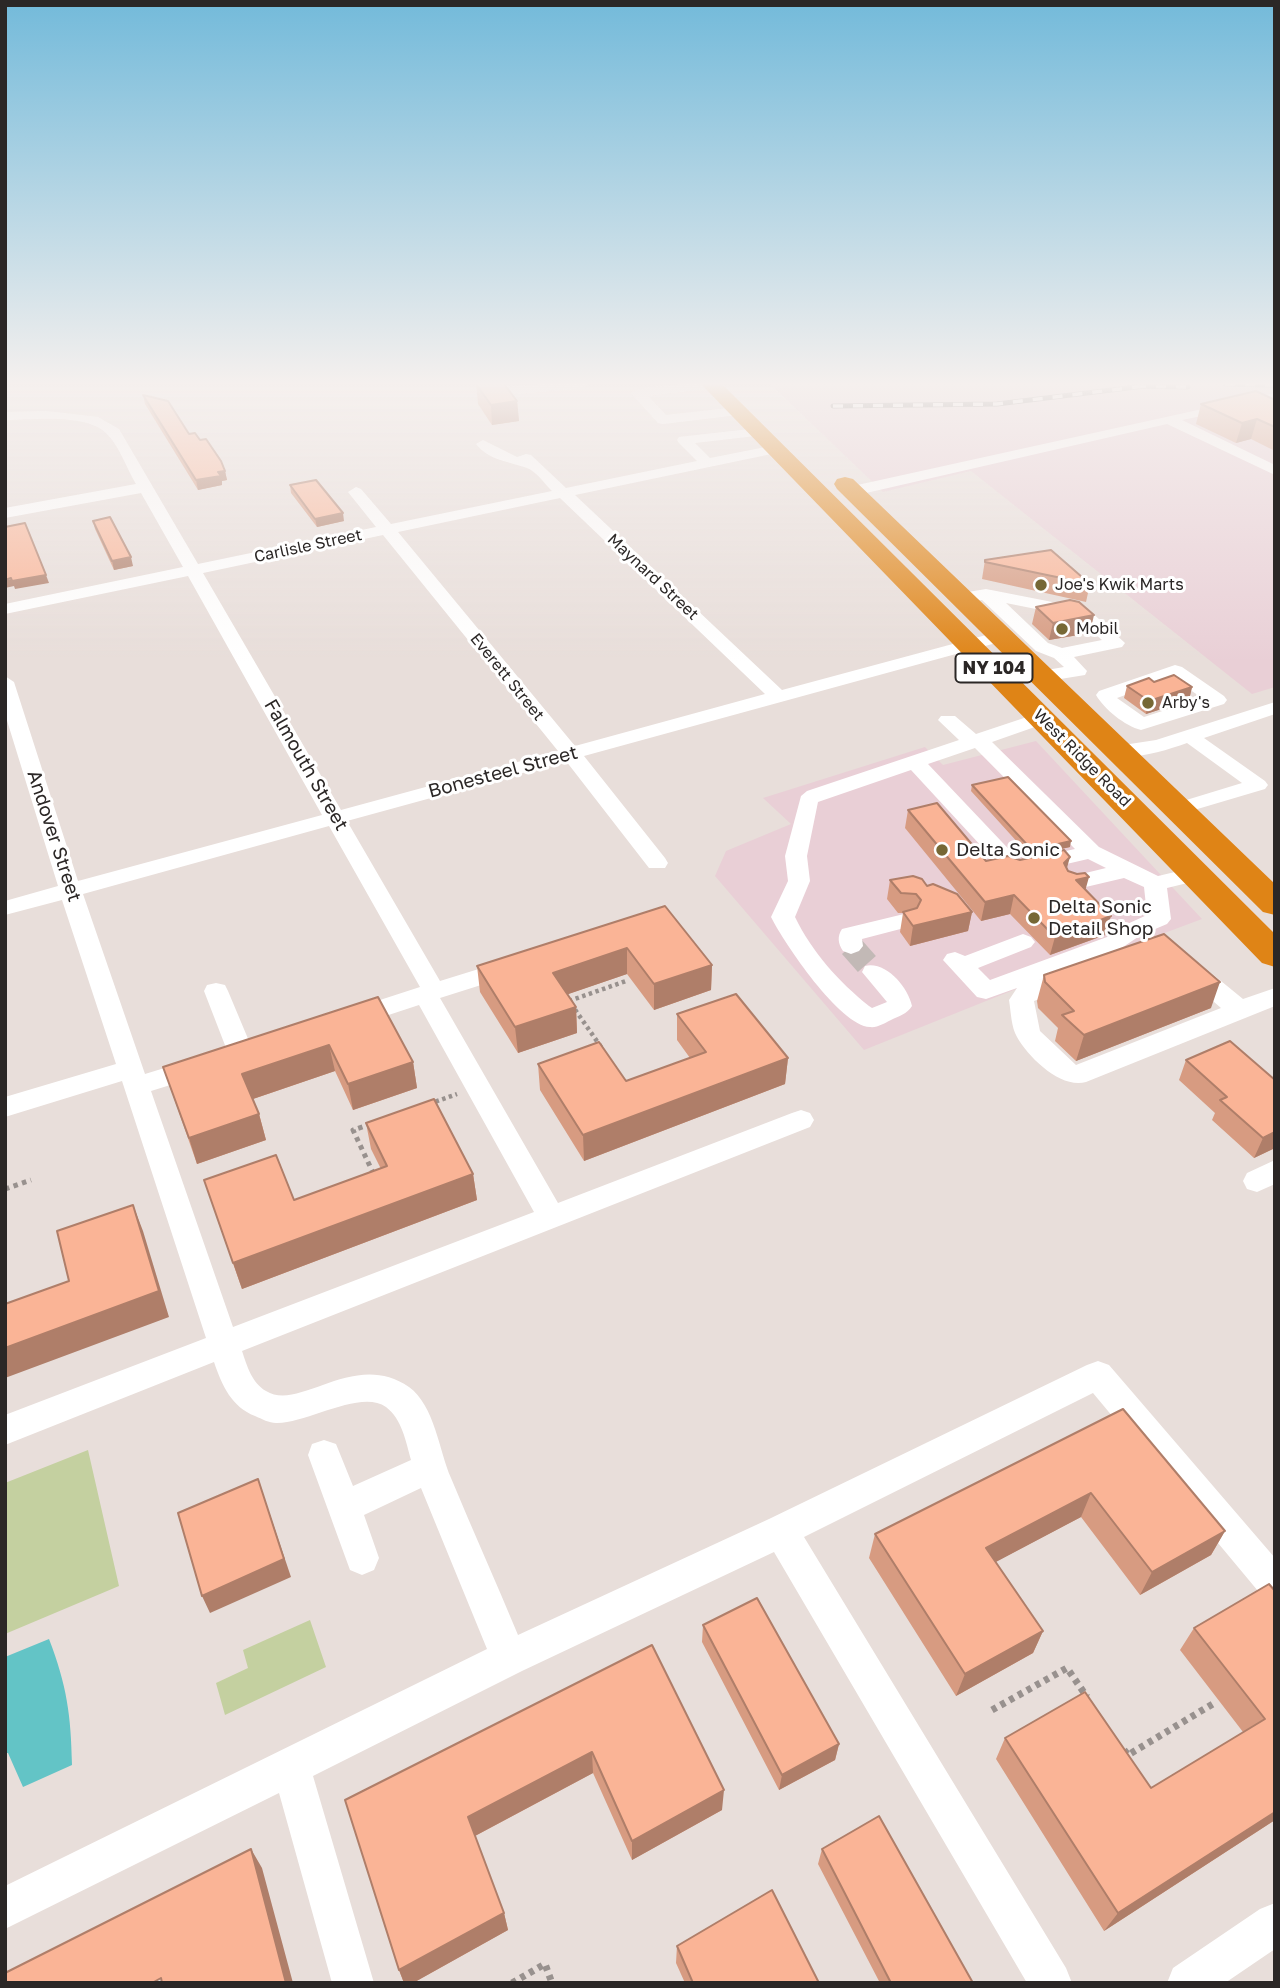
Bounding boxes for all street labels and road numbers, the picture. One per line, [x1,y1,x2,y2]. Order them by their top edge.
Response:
street label: Carlisle Street [252,525,364,567]
street label: Maynard Street [603,530,703,624]
street label: Everett Street [466,629,548,725]
road number: NY 104 [956,654,1032,682]
street label: Falmouth Street [259,695,353,835]
street label: West Ridge Road [1029,705,1135,811]
street label: Bonesteel Street [426,741,580,803]
street label: Andover Street [22,767,86,905]

